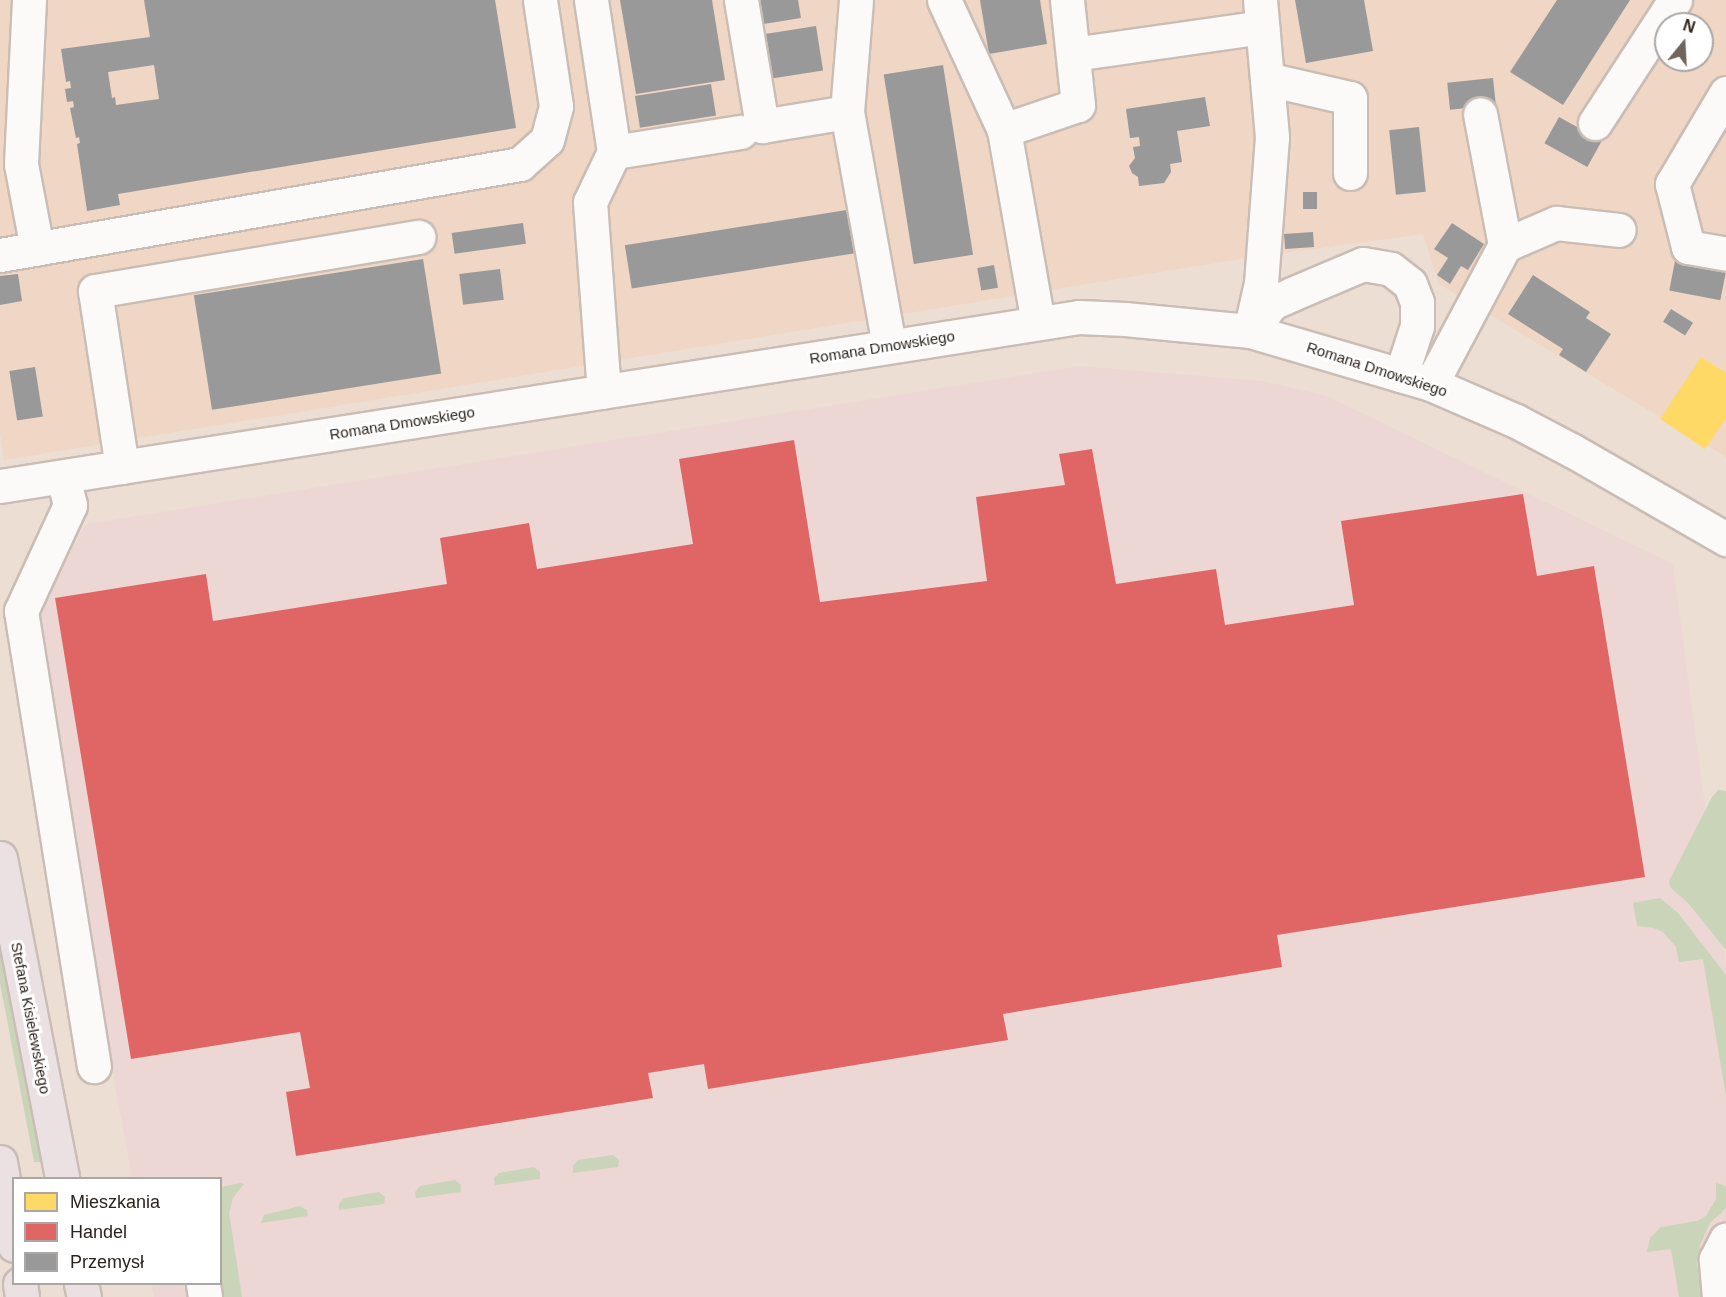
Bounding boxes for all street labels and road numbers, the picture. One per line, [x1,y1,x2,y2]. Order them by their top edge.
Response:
street label: Romana Dmowskiego [808,327,956,367]
street label: Romana Dmowskiego [1304,338,1450,400]
street label: Romana Dmowskiego [328,403,476,443]
street label: Stefana Kisielewskiego [7,941,55,1095]

